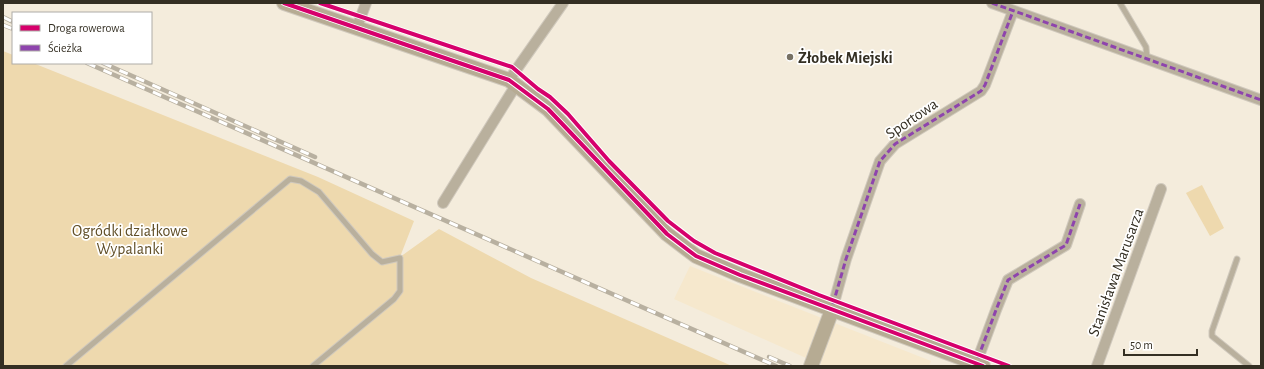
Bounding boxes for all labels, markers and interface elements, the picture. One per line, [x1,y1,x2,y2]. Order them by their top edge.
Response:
legend [12,12,152,64]
text: Droga rowerowa [48,22,125,34]
text: Ścieżka [48,40,83,54]
place label: Żłobek Miejski [798,48,893,67]
marker: Żłobek Miejski [785,52,795,62]
street label: Sportowa [883,96,940,142]
street label: Stanisława Marusarza [1085,206,1147,339]
park label: Ogródki działkowe Wypalanki [72,223,188,258]
scale bar [1124,331,1197,357]
text: 50 m [1130,339,1153,351]

